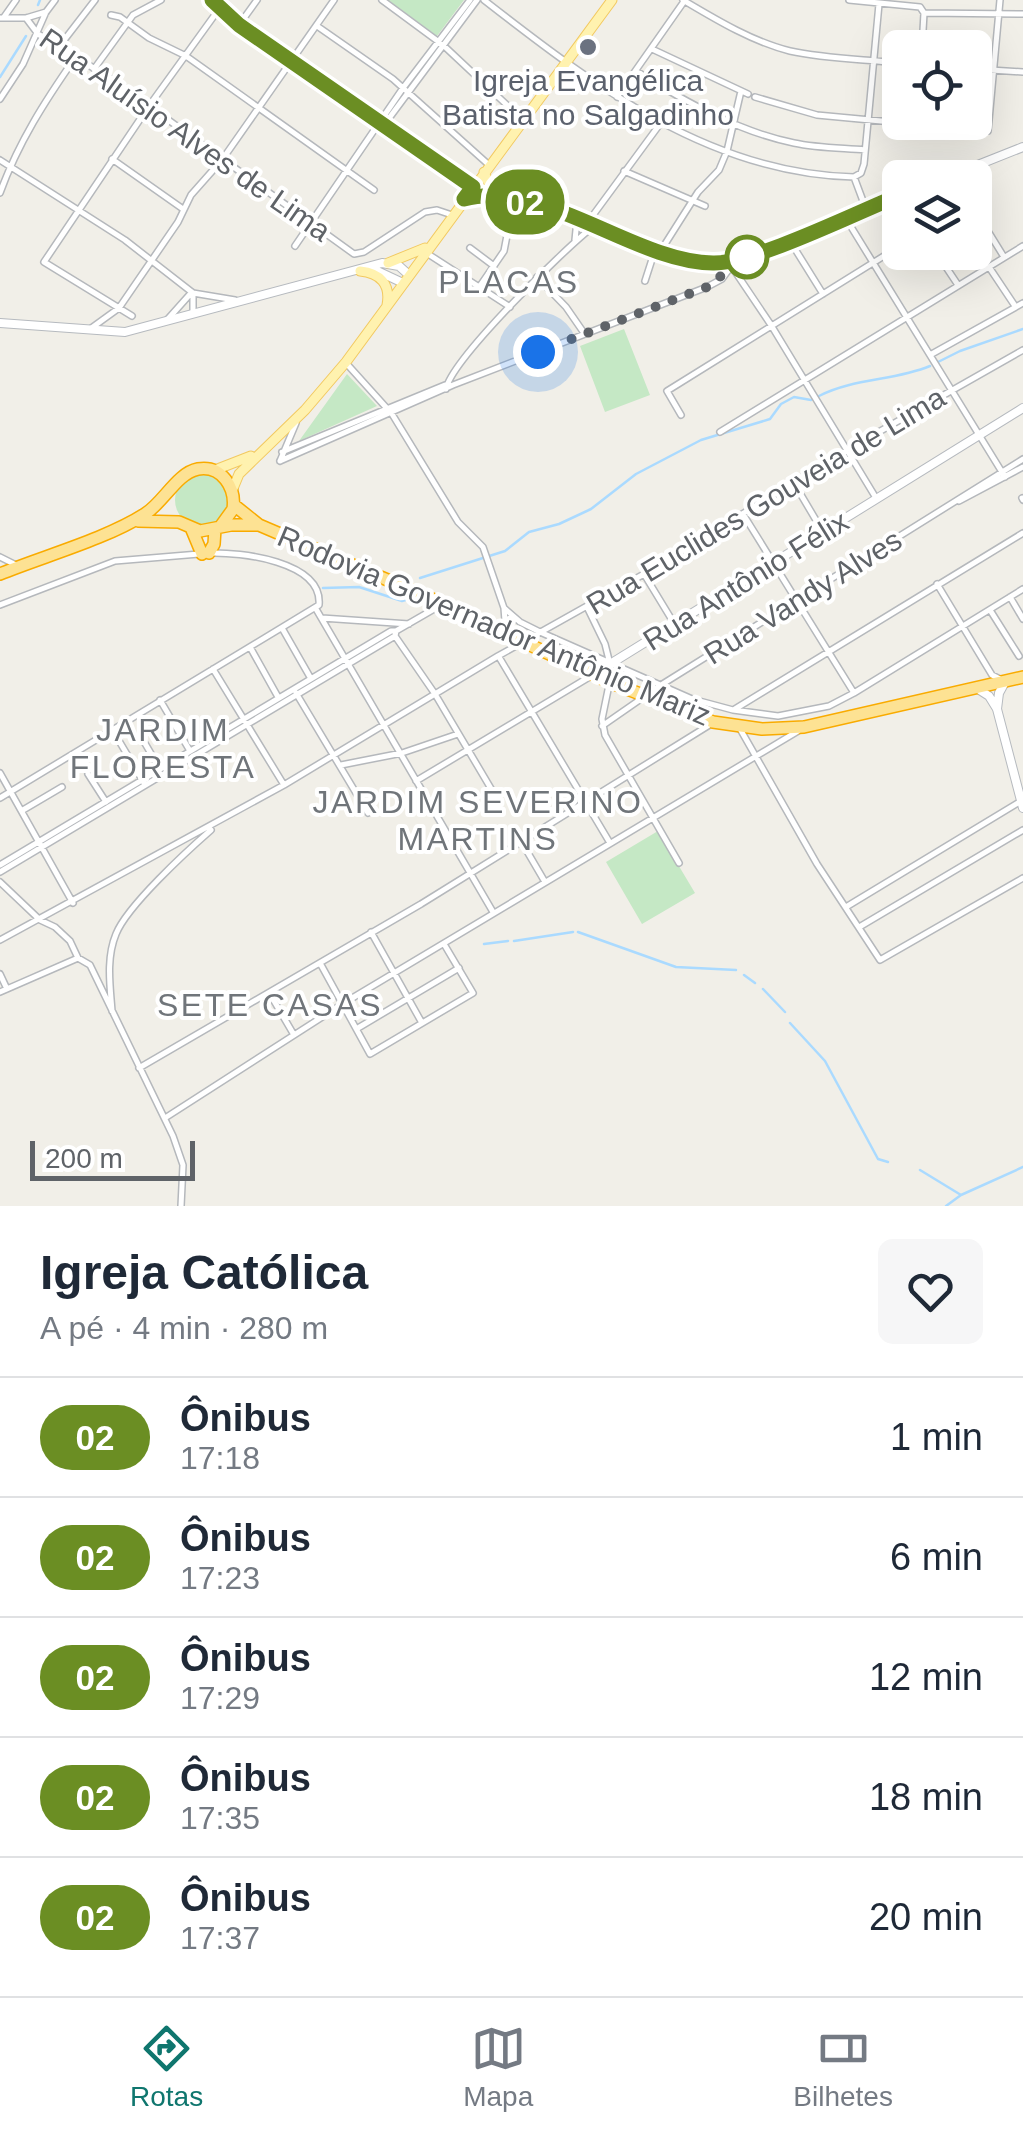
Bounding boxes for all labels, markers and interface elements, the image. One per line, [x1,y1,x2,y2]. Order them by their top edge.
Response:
street label: Rua Aluísio Alves de Lima [34,22,337,248]
map controls [882,30,992,270]
button: locate [882,30,992,140]
marker: Igreja Evangélica Batista no Salgadinho [577,36,599,58]
place label: Igreja Evangélica Batista no Salgadinho [442,64,734,131]
button: layers [882,160,992,270]
line badge: 02 [480,170,570,234]
text: 02 [506,183,544,222]
unlabelled marker [726,236,768,278]
district label: PLACAS [438,264,580,300]
your location [513,327,563,377]
street label: Rua Euclides Gouveia de Lima [581,380,951,621]
street label: Rua Antônio Félix [637,504,854,657]
street label: Rodovia Governador Antônio Mariz [273,519,716,732]
street label: Rua Vandy Alves [698,523,907,671]
district label: JARDIM FLORESTA [70,712,256,785]
district label: JARDIM SEVERINO MARTINS [313,784,643,857]
district label: SETE CASAS [157,987,383,1023]
scale bar [30,1136,195,1180]
text: 200 m [45,1143,123,1174]
button: heart [878,1239,983,1344]
text: Igreja Católica [40,1246,368,1299]
text: A pé · 4 min · 280 m [40,1310,328,1346]
text: Ônibus [180,1397,311,1439]
text: 1 min [890,1416,983,1458]
text: 02 [76,1418,114,1457]
text: 17:18 [180,1440,260,1476]
text: Ônibus [180,1517,311,1559]
text: 6 min [890,1536,983,1578]
text: 02 [76,1538,114,1577]
text: 17:23 [180,1560,260,1596]
text: Ônibus [180,1637,311,1679]
text: 12 min [869,1656,983,1698]
text: 02 [76,1658,114,1697]
text: 17:29 [180,1680,260,1716]
text: Ônibus [180,1757,311,1799]
text: 18 min [869,1776,983,1818]
text: 02 [76,1778,114,1817]
text: 17:35 [180,1800,260,1836]
text: Ônibus [180,1877,311,1919]
text: 20 min [869,1896,983,1938]
text: 02 [76,1898,114,1937]
text: 17:37 [180,1920,260,1956]
tab: Rotas [130,2021,203,2113]
tab: Mapa [463,2021,533,2113]
tab: Bilhetes [793,2021,893,2113]

